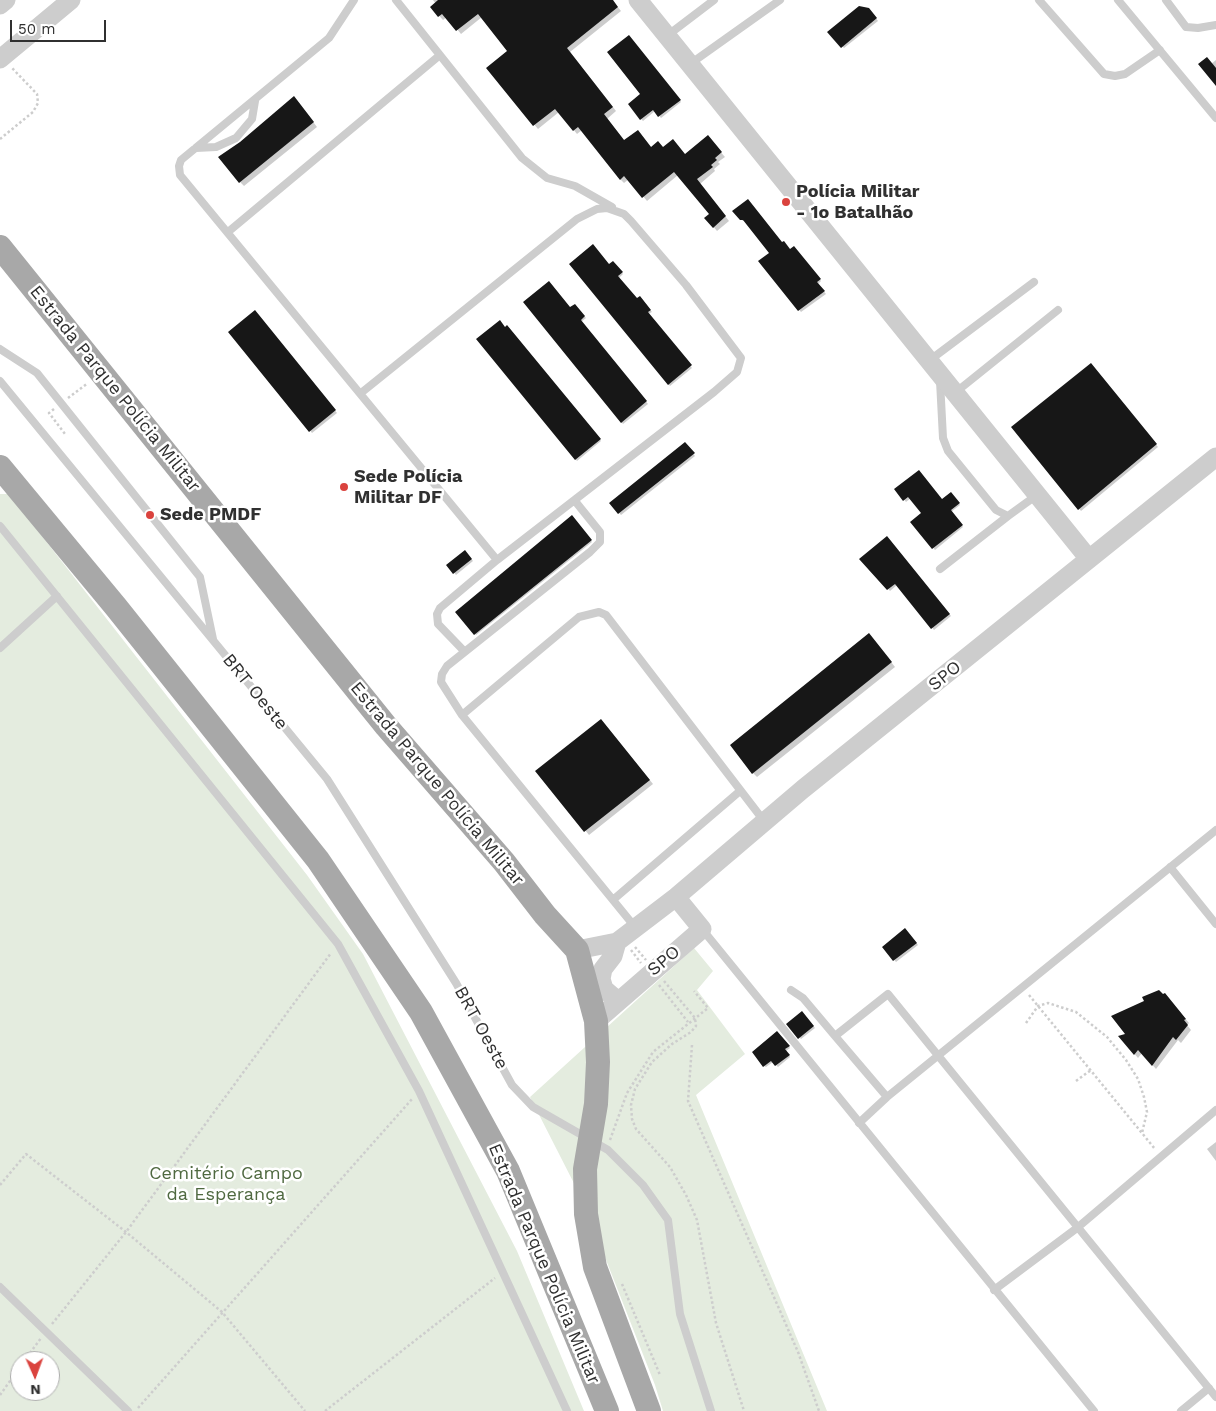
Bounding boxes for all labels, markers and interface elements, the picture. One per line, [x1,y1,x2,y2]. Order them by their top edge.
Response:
scale bar [12,10,109,42]
text: 50 m [18,20,55,38]
place label: Polícia Militar - 1o Batalhão [796,181,920,223]
marker: Polícia Militar - 1o Batalhão [780,196,792,208]
street label: Estrada Parque Polícia Militar [25,281,205,497]
place label: Sede Polícia Militar DF [354,466,462,508]
marker: Sede Polícia Militar DF [338,481,350,493]
place label: Sede PMDF [160,504,261,526]
marker: Sede PMDF [144,509,156,521]
street label: BRT Oeste [218,650,292,734]
street label: SPO [924,656,966,696]
street label: Estrada Parque Polícia Militar [345,678,529,890]
street label: SPO [643,941,685,981]
street label: BRT Oeste [449,983,513,1073]
street label: Estrada Parque Polícia Militar [483,1140,605,1388]
park label: Cemitério Campo da Esperança [149,1163,303,1206]
north arrow [10,1351,60,1401]
text: N [30,1382,41,1398]

